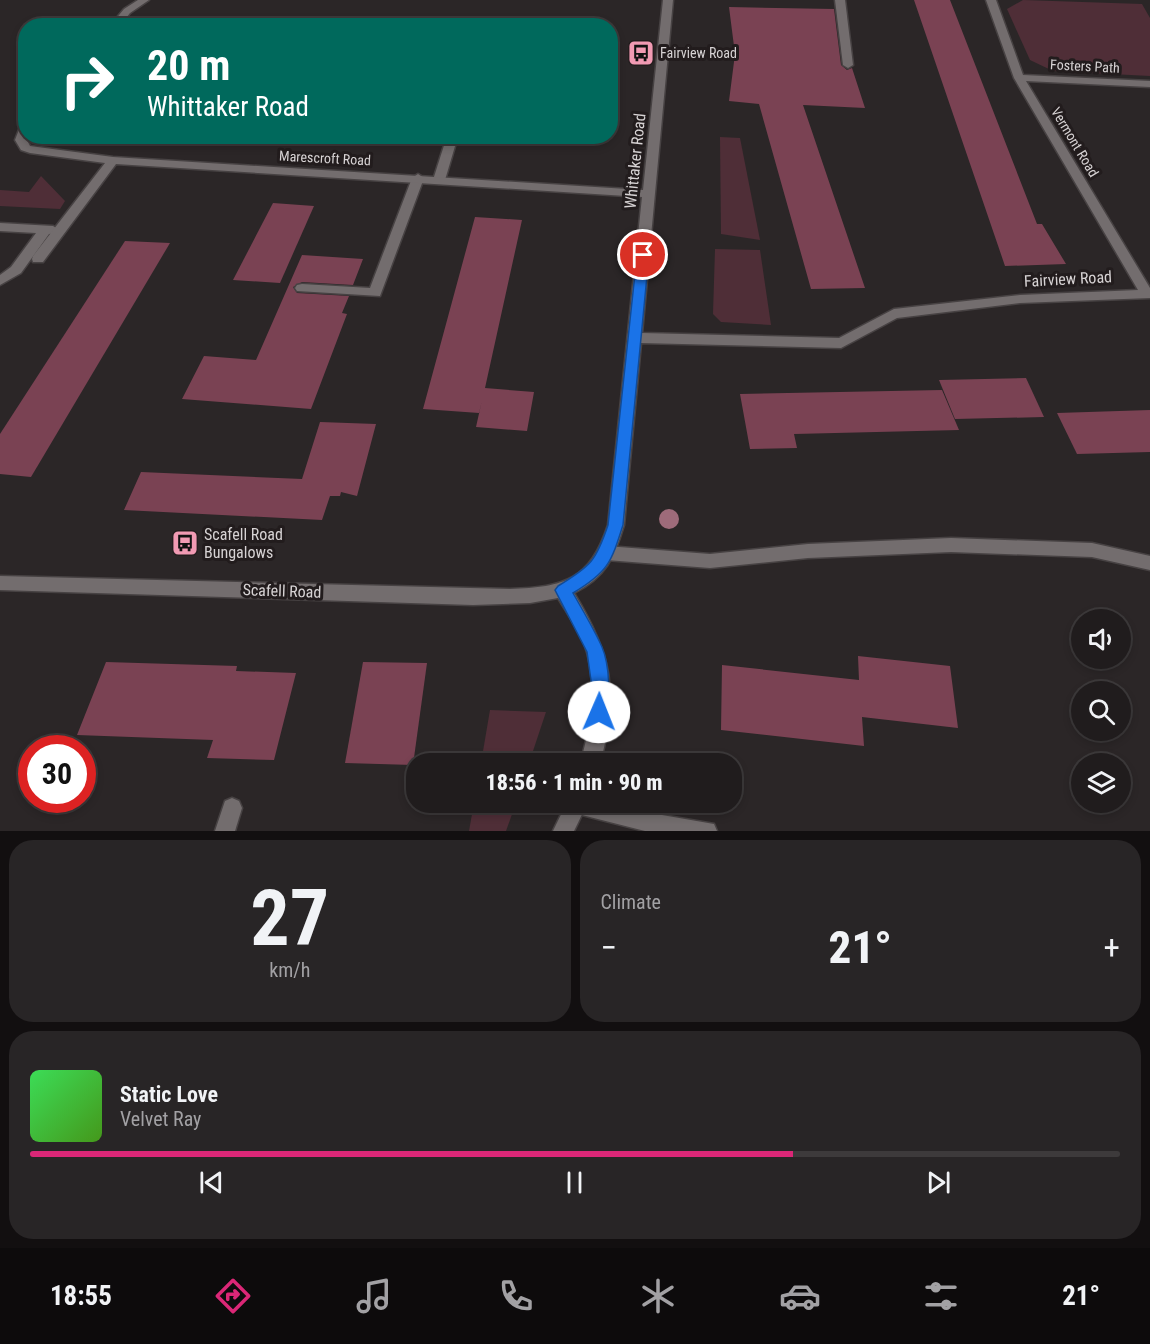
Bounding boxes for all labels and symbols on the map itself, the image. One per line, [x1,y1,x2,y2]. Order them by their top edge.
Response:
bus stop icon: Fairview Road [626,38,656,68]
place label: Fairview Road [660,45,737,61]
street label: Fosters Path [1050,56,1120,76]
street label: Vermont Road [1048,104,1102,180]
street label: Whittaker Road [621,112,649,210]
street label: Marescroft Road [279,148,371,168]
pin [617,229,668,280]
street label: Fairview Road [1024,267,1112,291]
place label: Scafell Road Bungalows [204,525,283,562]
bus stop icon: Scafell Road Bungalows [170,528,200,558]
street label: Scafell Road [242,580,322,602]
position arrow [567,680,631,744]
speed limit sign: 30 [18,735,96,813]

